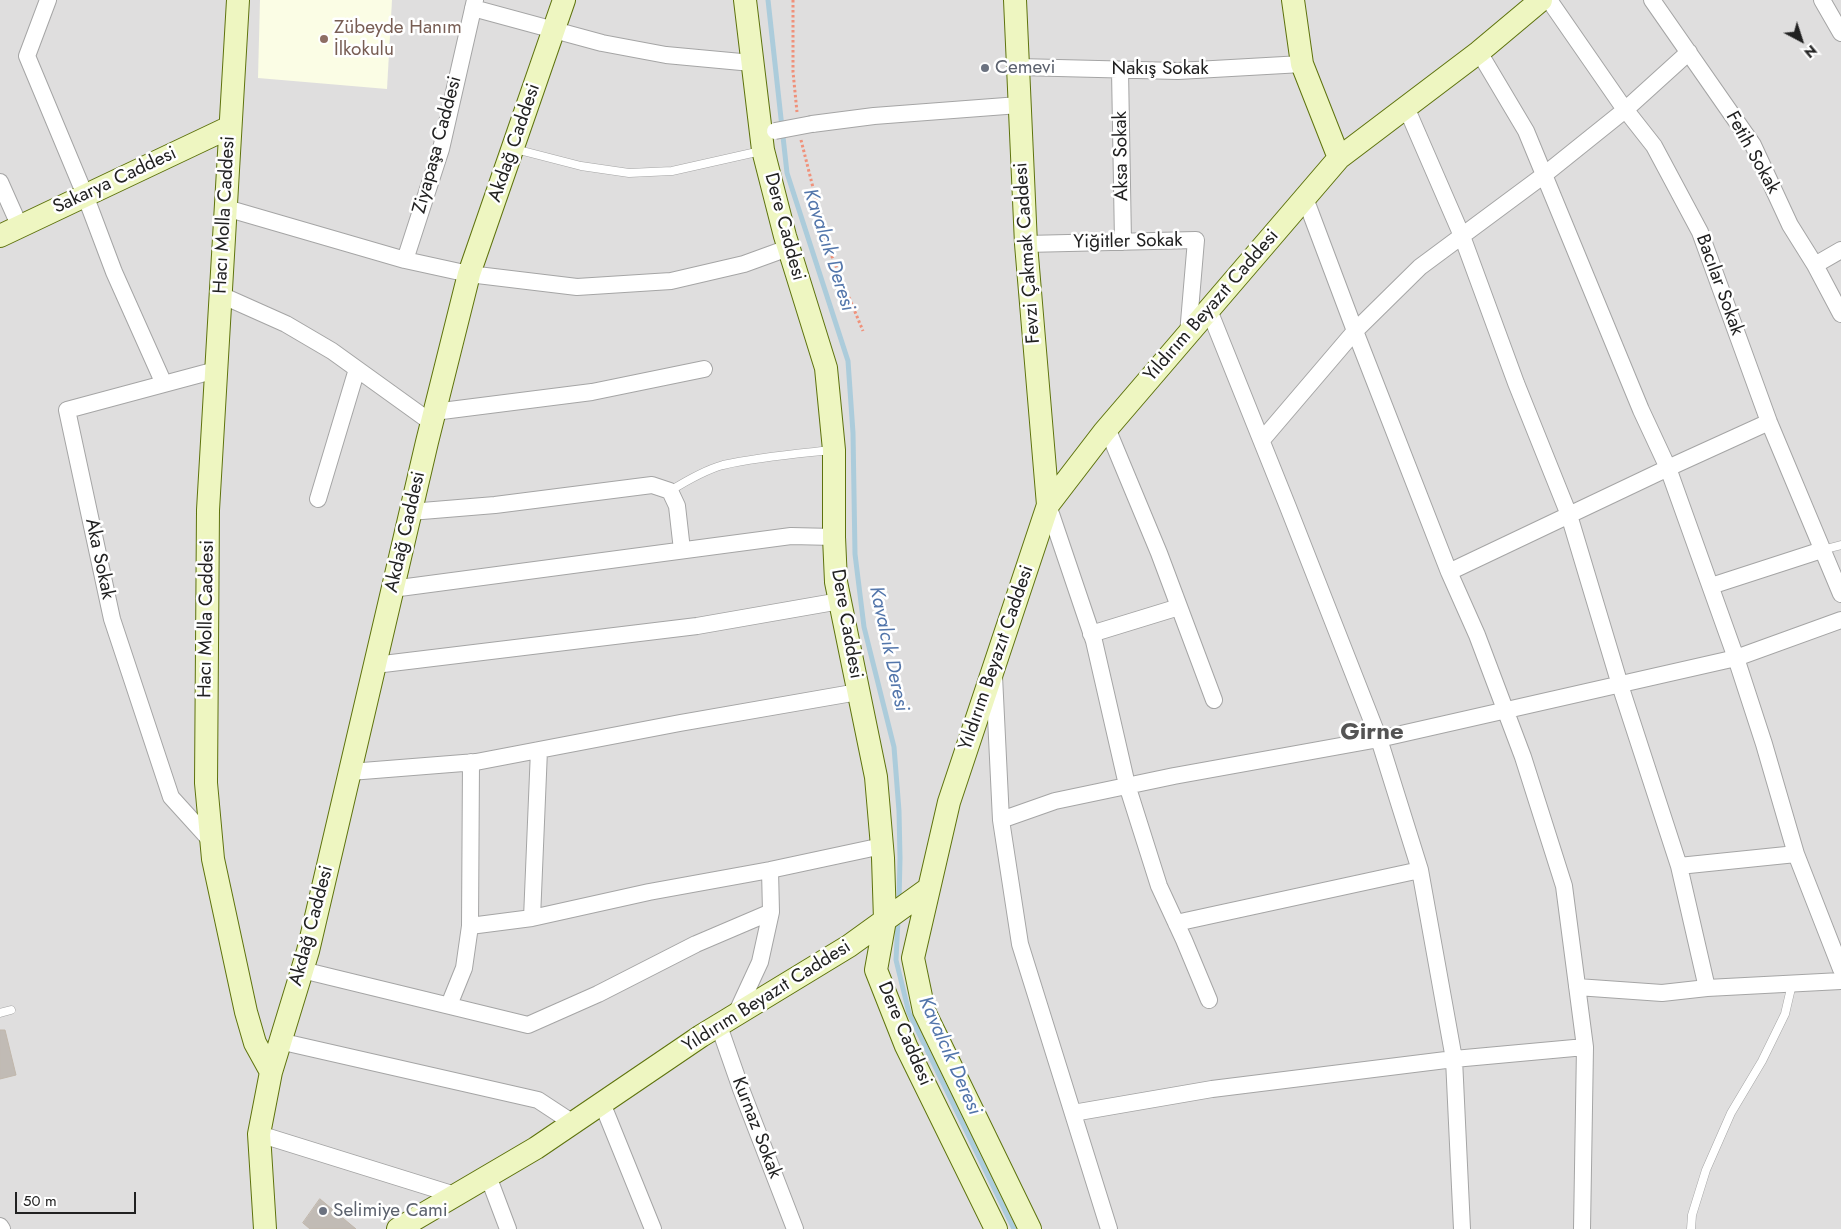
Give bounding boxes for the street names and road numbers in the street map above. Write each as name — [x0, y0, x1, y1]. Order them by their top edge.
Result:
street label: Nakış Sokak — [1111, 58, 1209, 80]
street label: Ziyapaşa Caddesi — [409, 74, 467, 216]
street label: Akdağ Caddesi — [484, 81, 546, 205]
street label: Fetih Sokak — [1720, 108, 1784, 198]
street label: Aksa Sokak — [1110, 111, 1134, 201]
street label: Hacı Molla Caddesi — [209, 136, 241, 294]
street label: Sakarya Caddesi — [50, 142, 180, 220]
street label: Fevzi Çakmak Caddesi — [1010, 162, 1046, 344]
street label: Dere Caddesi — [759, 171, 809, 283]
street label: Yıldırım Beyazıt Caddesi — [1140, 225, 1284, 387]
street label: Yiğitler Sokak — [1073, 230, 1183, 254]
street label: Bacılar Sokak — [1690, 231, 1748, 339]
street label: Akdağ Caddesi — [381, 469, 431, 595]
street label: Aka Sokak — [79, 516, 119, 602]
street label: Hacı Molla Caddesi — [194, 540, 220, 698]
street label: Yıldırım Beyazıt Caddesi — [955, 563, 1039, 753]
street label: Dere Caddesi — [825, 568, 867, 680]
street label: Akdağ Caddesi — [285, 863, 339, 989]
street label: Yıldırım Beyazıt Caddesi — [679, 936, 855, 1058]
street label: Dere Caddesi — [872, 979, 936, 1089]
street label: Kurnaz Sokak — [726, 1074, 786, 1182]

